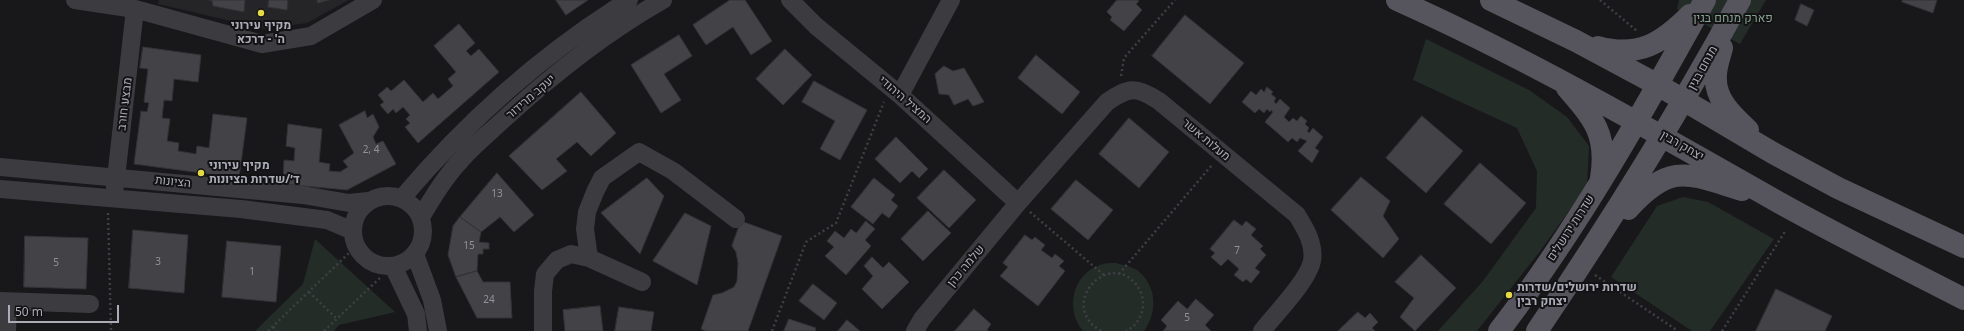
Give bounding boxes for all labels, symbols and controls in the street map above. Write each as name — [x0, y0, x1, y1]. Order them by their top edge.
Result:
marker: מקיף עירוני ה' - דרכא — [256, 8, 266, 18]
park label: פארק מנחם בגין — [1693, 12, 1773, 26]
place label: מקיף עירוני ה' - דרכא — [231, 19, 291, 47]
street label: מנחם בגין — [1685, 44, 1721, 92]
street label: יעקב מרידור — [504, 72, 558, 122]
street label: המציל היהודי — [876, 73, 934, 127]
street label: מבצע חורב — [115, 77, 135, 131]
street label: מעלות אשר — [1179, 116, 1233, 164]
street label: יצחק רבין — [1658, 128, 1706, 164]
house number: 2, 4 — [363, 144, 379, 156]
place label: מקיף עירוני ד׳/שדרות הציונות — [209, 159, 300, 187]
marker: מקיף עירוני ד׳/שדרות הציונות — [196, 168, 206, 178]
street label: הציונות — [154, 173, 192, 191]
house number: 13 — [491, 188, 503, 200]
street label: שדרות ירושלים — [1544, 192, 1598, 264]
house number: 15 — [463, 240, 475, 252]
street label: שלמה כהן — [944, 242, 988, 290]
house number: 7 — [1234, 245, 1240, 257]
house number: 3 — [155, 256, 161, 268]
house number: 5 — [53, 257, 59, 269]
house number: 1 — [249, 266, 255, 278]
place label: שדרות ירושלים/שדרות יצחק רבין — [1517, 281, 1637, 309]
marker: שדרות ירושלים/שדרות יצחק רבין — [1504, 290, 1514, 300]
house number: 24 — [483, 294, 495, 306]
scale bar — [10, 297, 121, 323]
text: 50 m — [15, 303, 43, 320]
house number: 5 — [1184, 312, 1190, 324]

